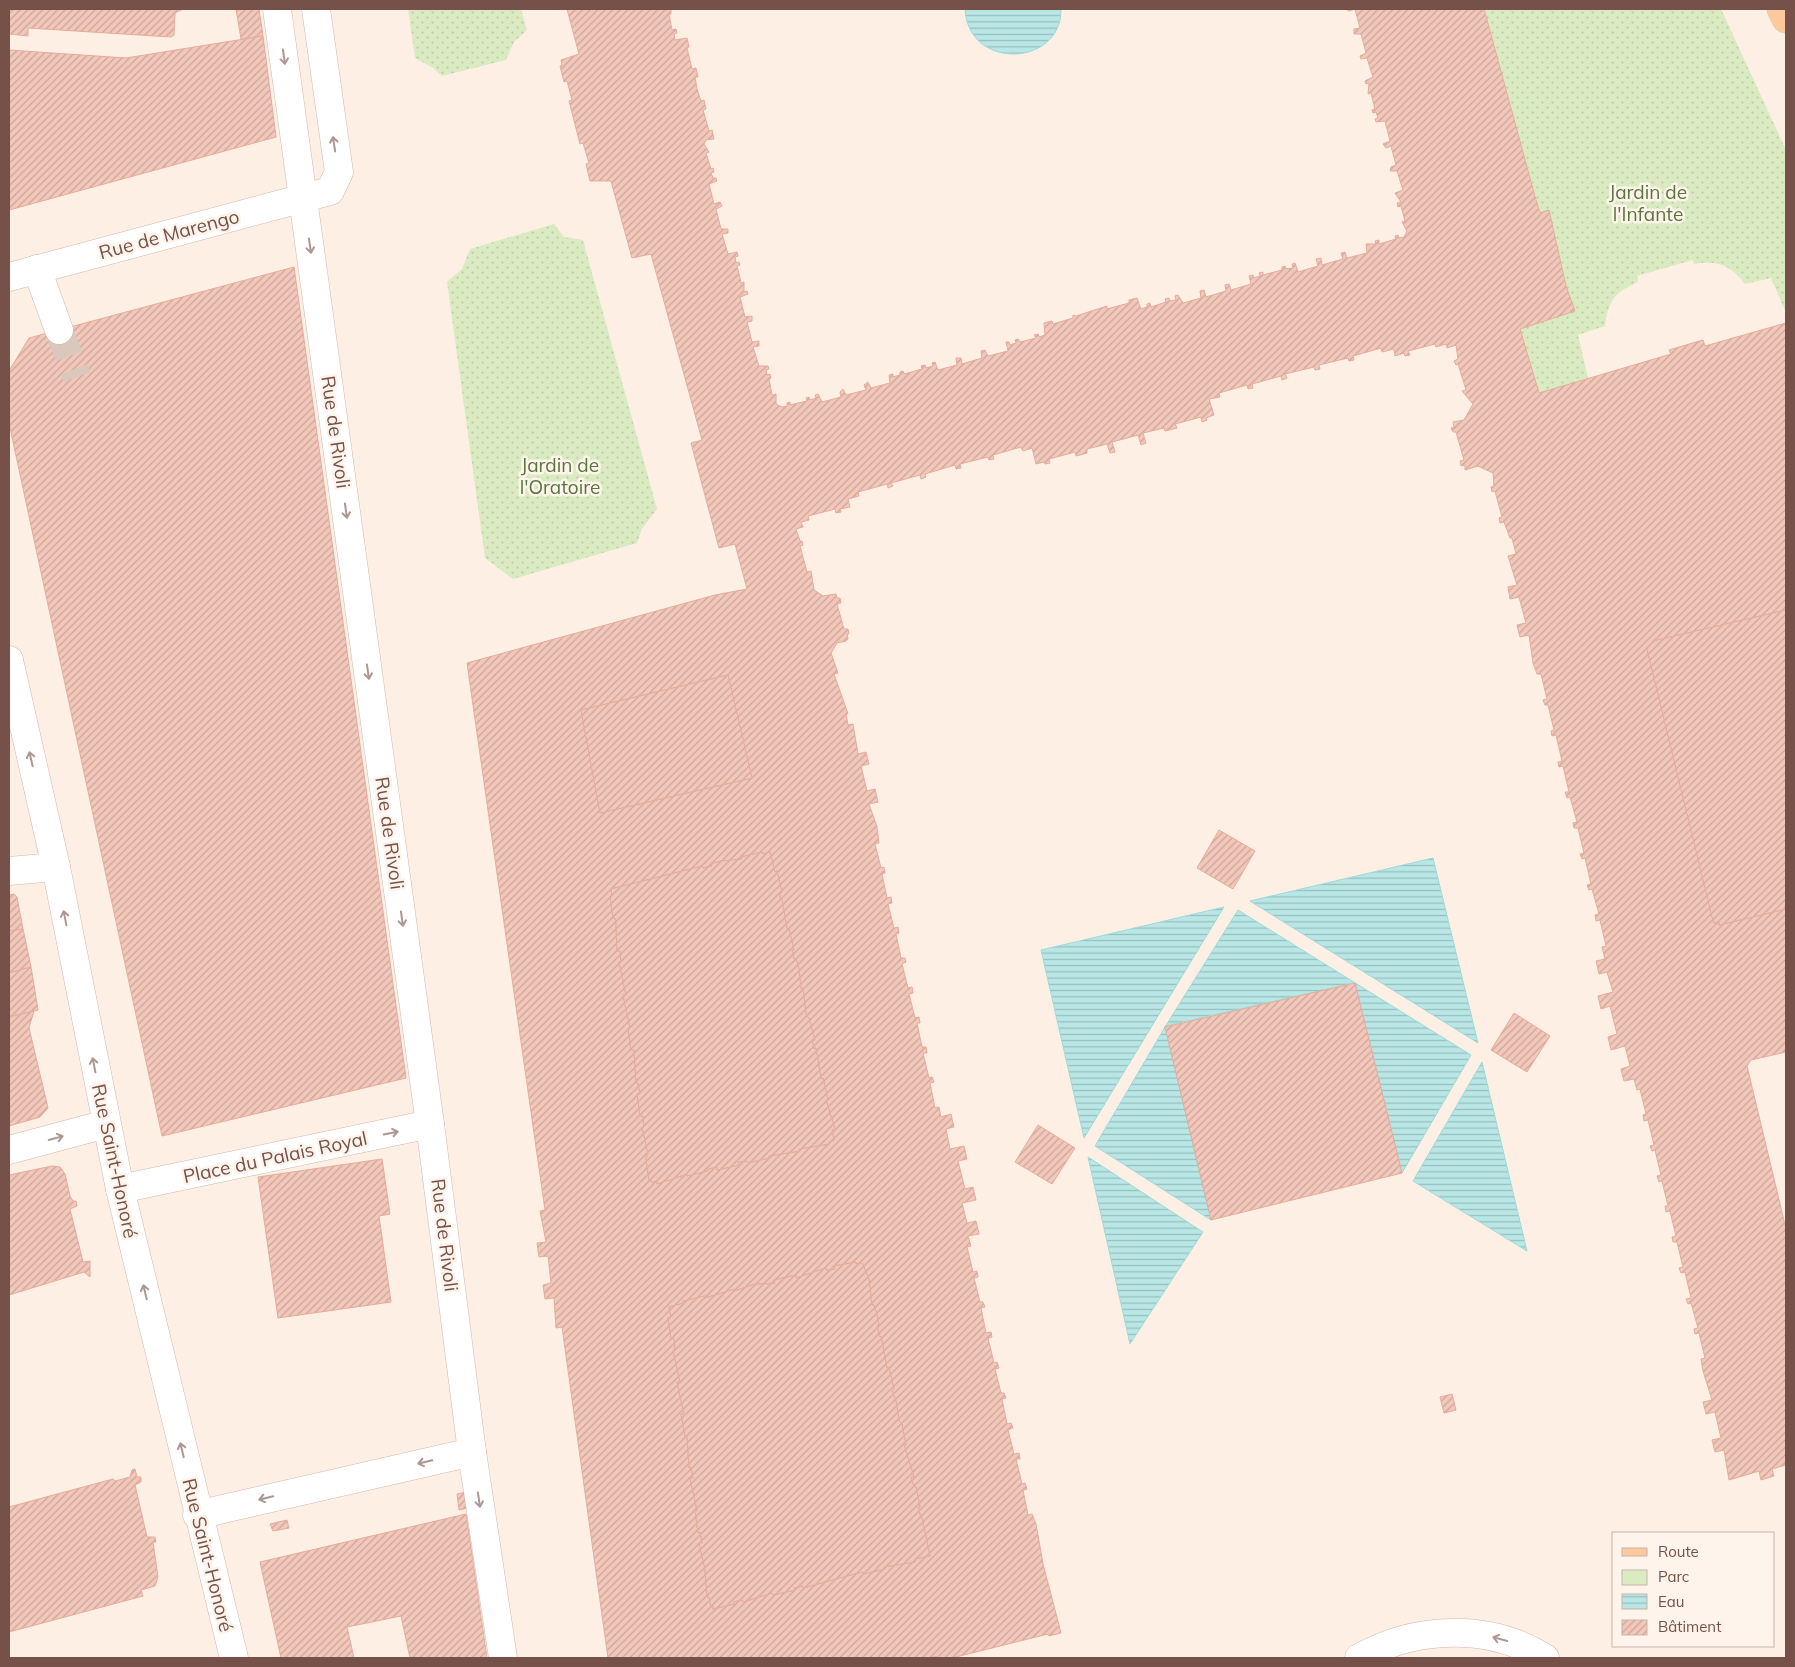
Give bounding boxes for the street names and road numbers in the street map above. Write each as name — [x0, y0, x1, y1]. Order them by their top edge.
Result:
street label: Rue de Marengo — [96, 204, 242, 264]
street label: Rue de Rivoli — [316, 374, 356, 490]
street label: Rue de Rivoli — [370, 775, 410, 891]
street label: Rue Saint-Honoré — [87, 1082, 143, 1240]
street label: Place du Palais Royal — [181, 1126, 369, 1188]
street label: Rue de Rivoli — [426, 1177, 464, 1293]
street label: Rue Saint-Honoré — [177, 1476, 239, 1634]

